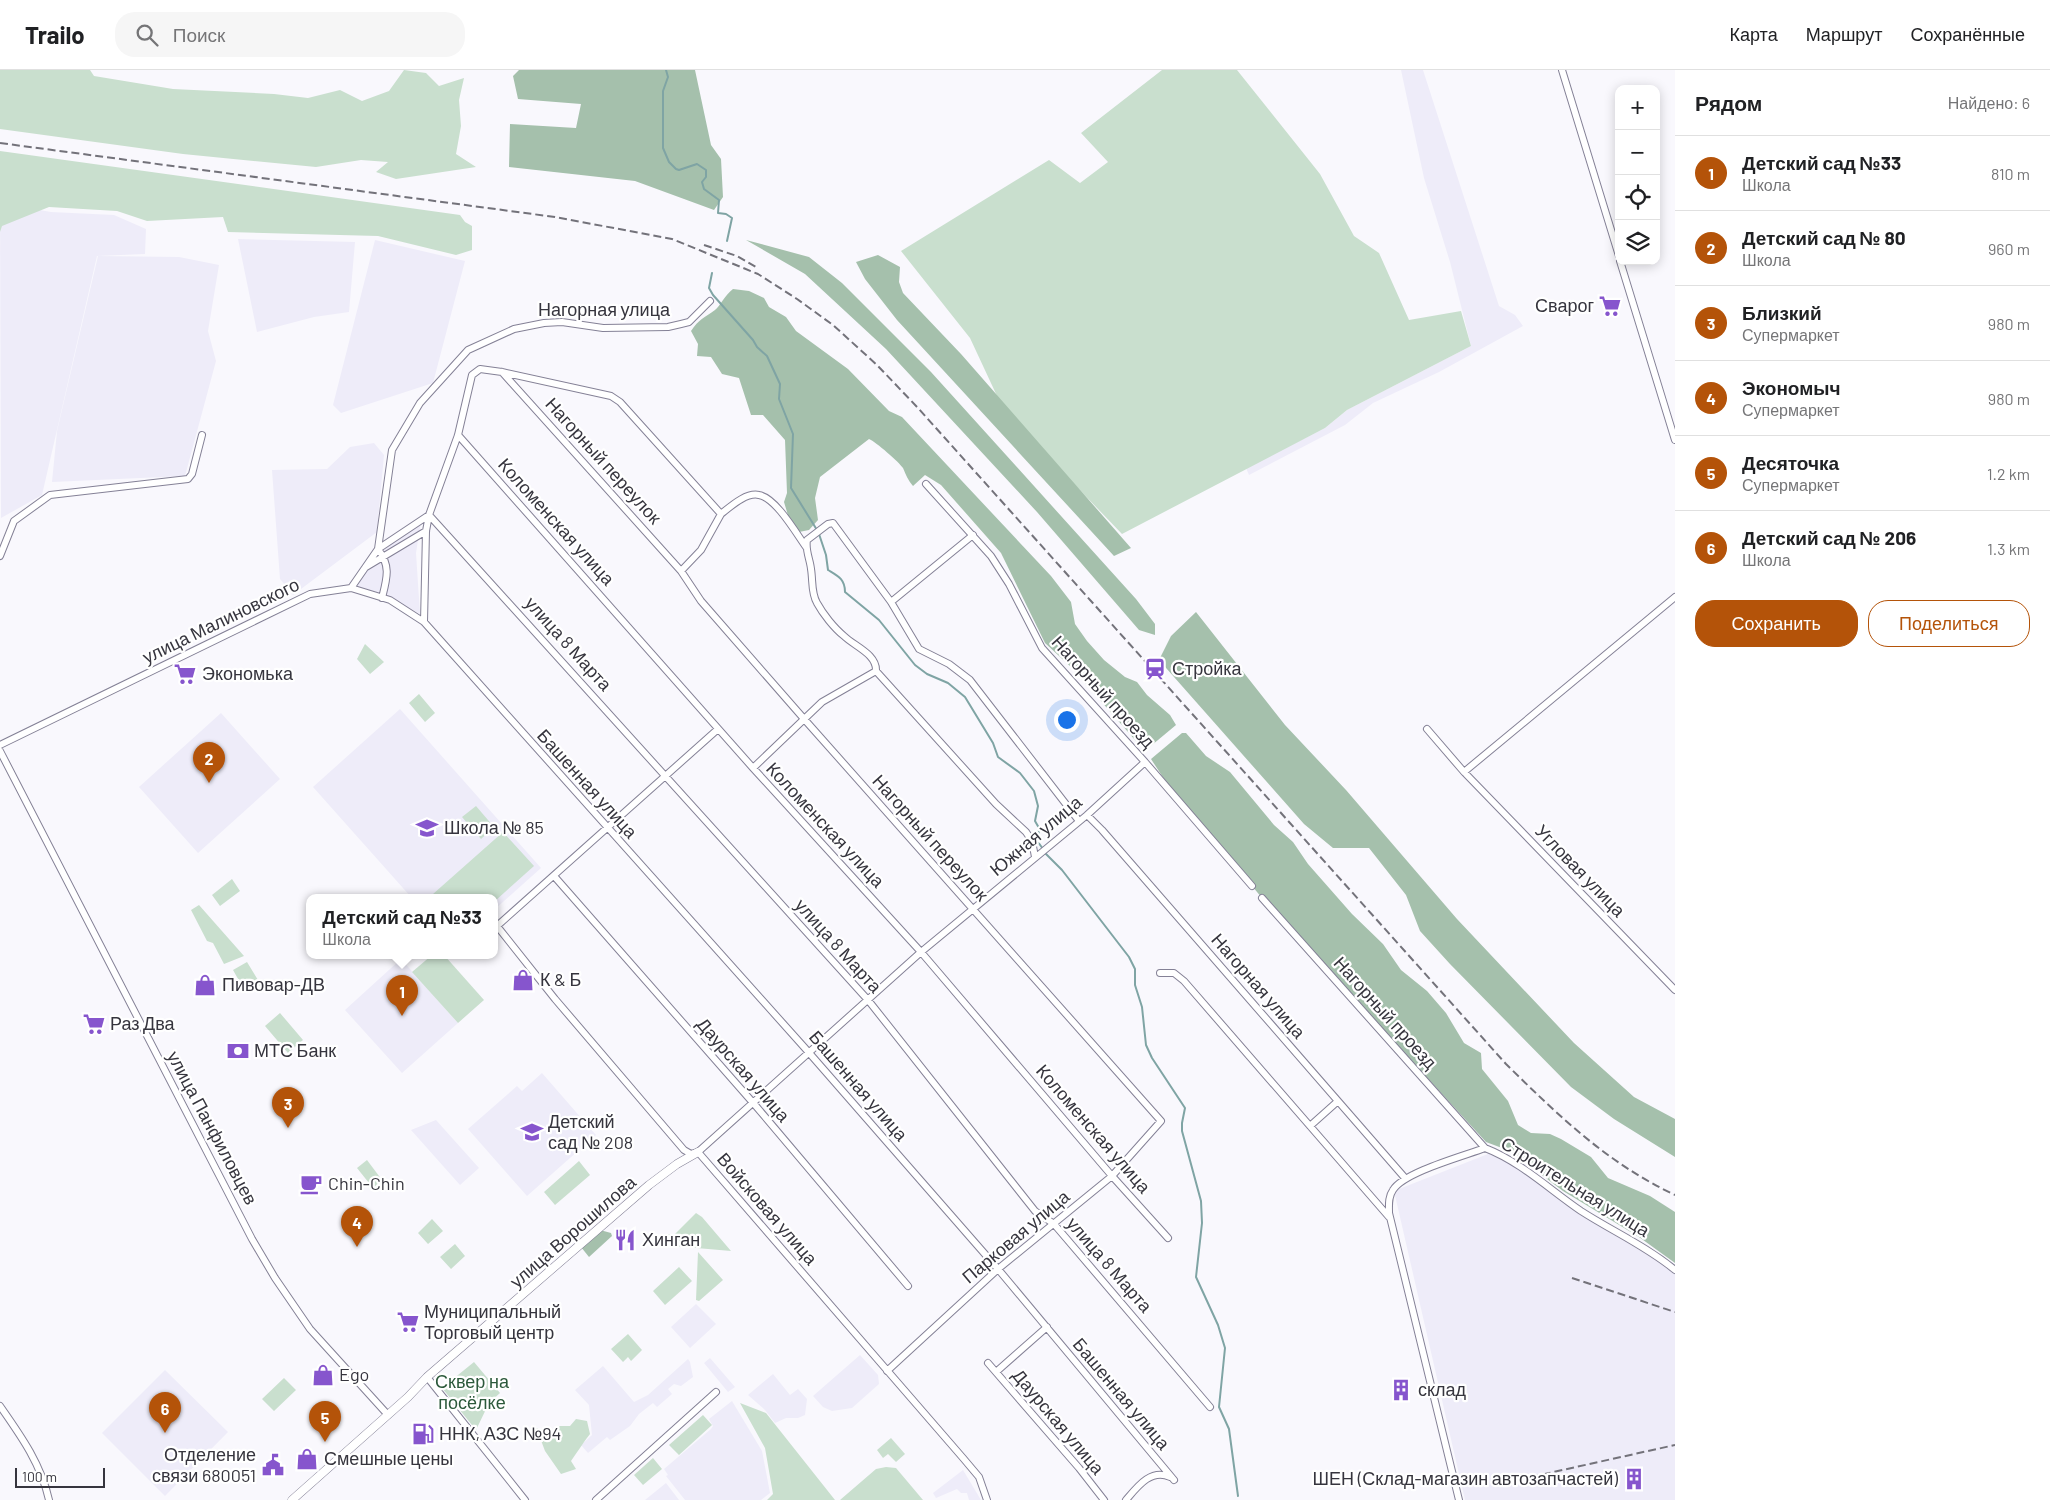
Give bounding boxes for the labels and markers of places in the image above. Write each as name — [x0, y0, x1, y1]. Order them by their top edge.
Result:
supermarket icon: Сварог — [1597, 293, 1623, 319]
place label: Сварог — [1535, 294, 1594, 316]
station icon: Стройка — [1142, 656, 1168, 682]
place label: Стройка — [1172, 657, 1243, 679]
supermarket icon: Экономька — [172, 661, 198, 687]
place label: Экономька — [202, 662, 294, 684]
pin: 2 — [193, 742, 225, 783]
school or university icon: Школа № 85 — [414, 815, 440, 841]
place label: Школа № 85 — [444, 816, 544, 838]
shop icon: К & Б — [510, 967, 536, 993]
place label: К & Б — [540, 968, 581, 990]
shop icon: Пивовар-ДВ — [192, 972, 218, 998]
place label: Пивовар-ДВ — [222, 973, 325, 995]
pin: 1 — [386, 975, 418, 1016]
supermarket icon: Раз Два — [81, 1011, 107, 1037]
place label: Раз Два — [110, 1012, 176, 1034]
bank icon: МТС Банк — [225, 1038, 251, 1064]
place label: МТС Банк — [254, 1039, 336, 1061]
pin: 3 — [272, 1087, 304, 1128]
place label: Детский сад № 208 — [548, 1110, 633, 1153]
school or university icon: Детский сад № 208 — [519, 1119, 545, 1145]
cafe icon: Chin-Chin — [298, 1171, 324, 1197]
place label: Chin-Chin — [328, 1172, 405, 1194]
pin: 4 — [341, 1206, 373, 1247]
restaurant icon: Хинган — [612, 1227, 638, 1253]
place label: Хинган — [642, 1228, 700, 1250]
place label: Муниципальный Торговый центр — [424, 1300, 561, 1343]
supermarket icon: Муниципальный Торговый центр — [395, 1309, 421, 1335]
shop icon: Ego — [310, 1362, 336, 1388]
place label: Ego — [339, 1363, 369, 1385]
building icon: склад — [1388, 1377, 1414, 1403]
place label: склад — [1418, 1378, 1467, 1400]
pin: 6 — [149, 1392, 181, 1433]
pin: 5 — [309, 1401, 341, 1442]
fuel station icon: ННК, АЗС №94 — [410, 1421, 436, 1447]
place label: ННК, АЗС №94 — [439, 1422, 562, 1444]
place label: Отделение связи 680051 — [152, 1443, 256, 1486]
shop icon: Смешные цены — [294, 1446, 320, 1472]
place label: Смешные цены — [324, 1447, 453, 1469]
public building icon: Отделение связи 680051 — [260, 1452, 286, 1478]
building icon: ШЕН (Склад-магазин автозапчастей) — [1621, 1466, 1647, 1492]
place label: ШЕН (Склад-магазин автозапчастей) — [1313, 1467, 1618, 1489]

